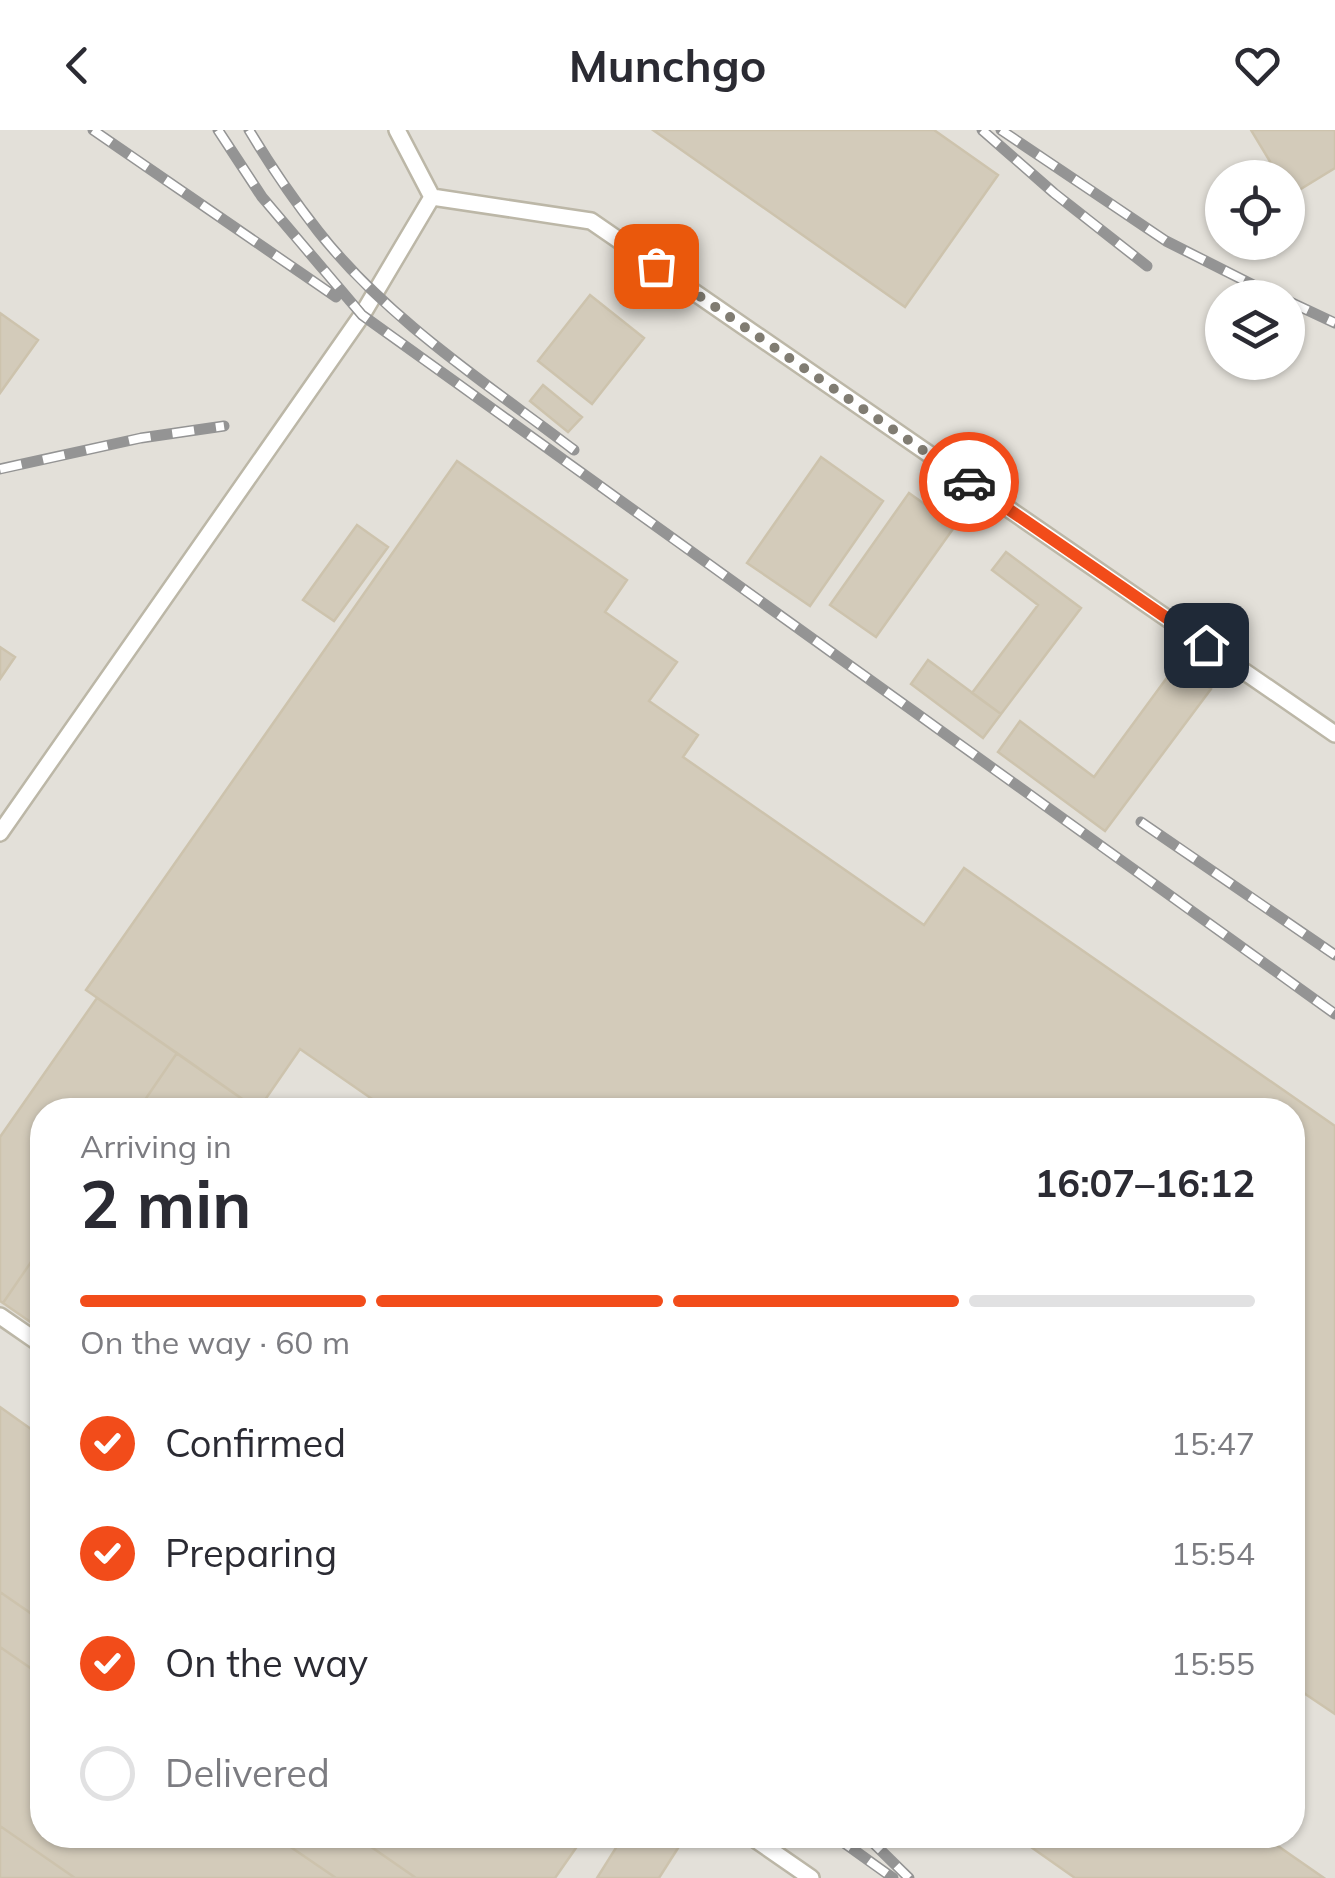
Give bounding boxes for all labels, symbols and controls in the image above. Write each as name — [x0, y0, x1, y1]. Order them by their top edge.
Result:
text: Munchgo — [569, 37, 766, 93]
icon: back — [50, 38, 105, 93]
icon: heart — [1230, 38, 1285, 93]
map controls — [1205, 160, 1305, 380]
button: locate — [1205, 160, 1305, 260]
pin — [614, 224, 699, 309]
icon: bag — [629, 239, 684, 294]
button: layers — [1205, 280, 1305, 380]
courier — [919, 432, 1019, 532]
icon: car — [942, 455, 997, 510]
pin — [1164, 603, 1249, 688]
icon: home — [1179, 618, 1234, 673]
text: Arriving in — [80, 1126, 232, 1166]
text: 16:07–16:12 — [1035, 1159, 1255, 1207]
text: 2 min — [80, 1163, 251, 1244]
text: On the way · 60 m — [80, 1322, 350, 1362]
icon: check — [80, 1416, 135, 1471]
text: Confirmed — [165, 1419, 346, 1467]
text: 15:47 — [1171, 1423, 1255, 1463]
icon: check — [80, 1526, 135, 1581]
text: Preparing — [165, 1529, 337, 1577]
text: 15:54 — [1171, 1533, 1255, 1573]
icon: check — [80, 1636, 135, 1691]
text: On the way — [165, 1639, 368, 1687]
text: 15:55 — [1171, 1643, 1255, 1683]
text: Delivered — [165, 1749, 330, 1797]

